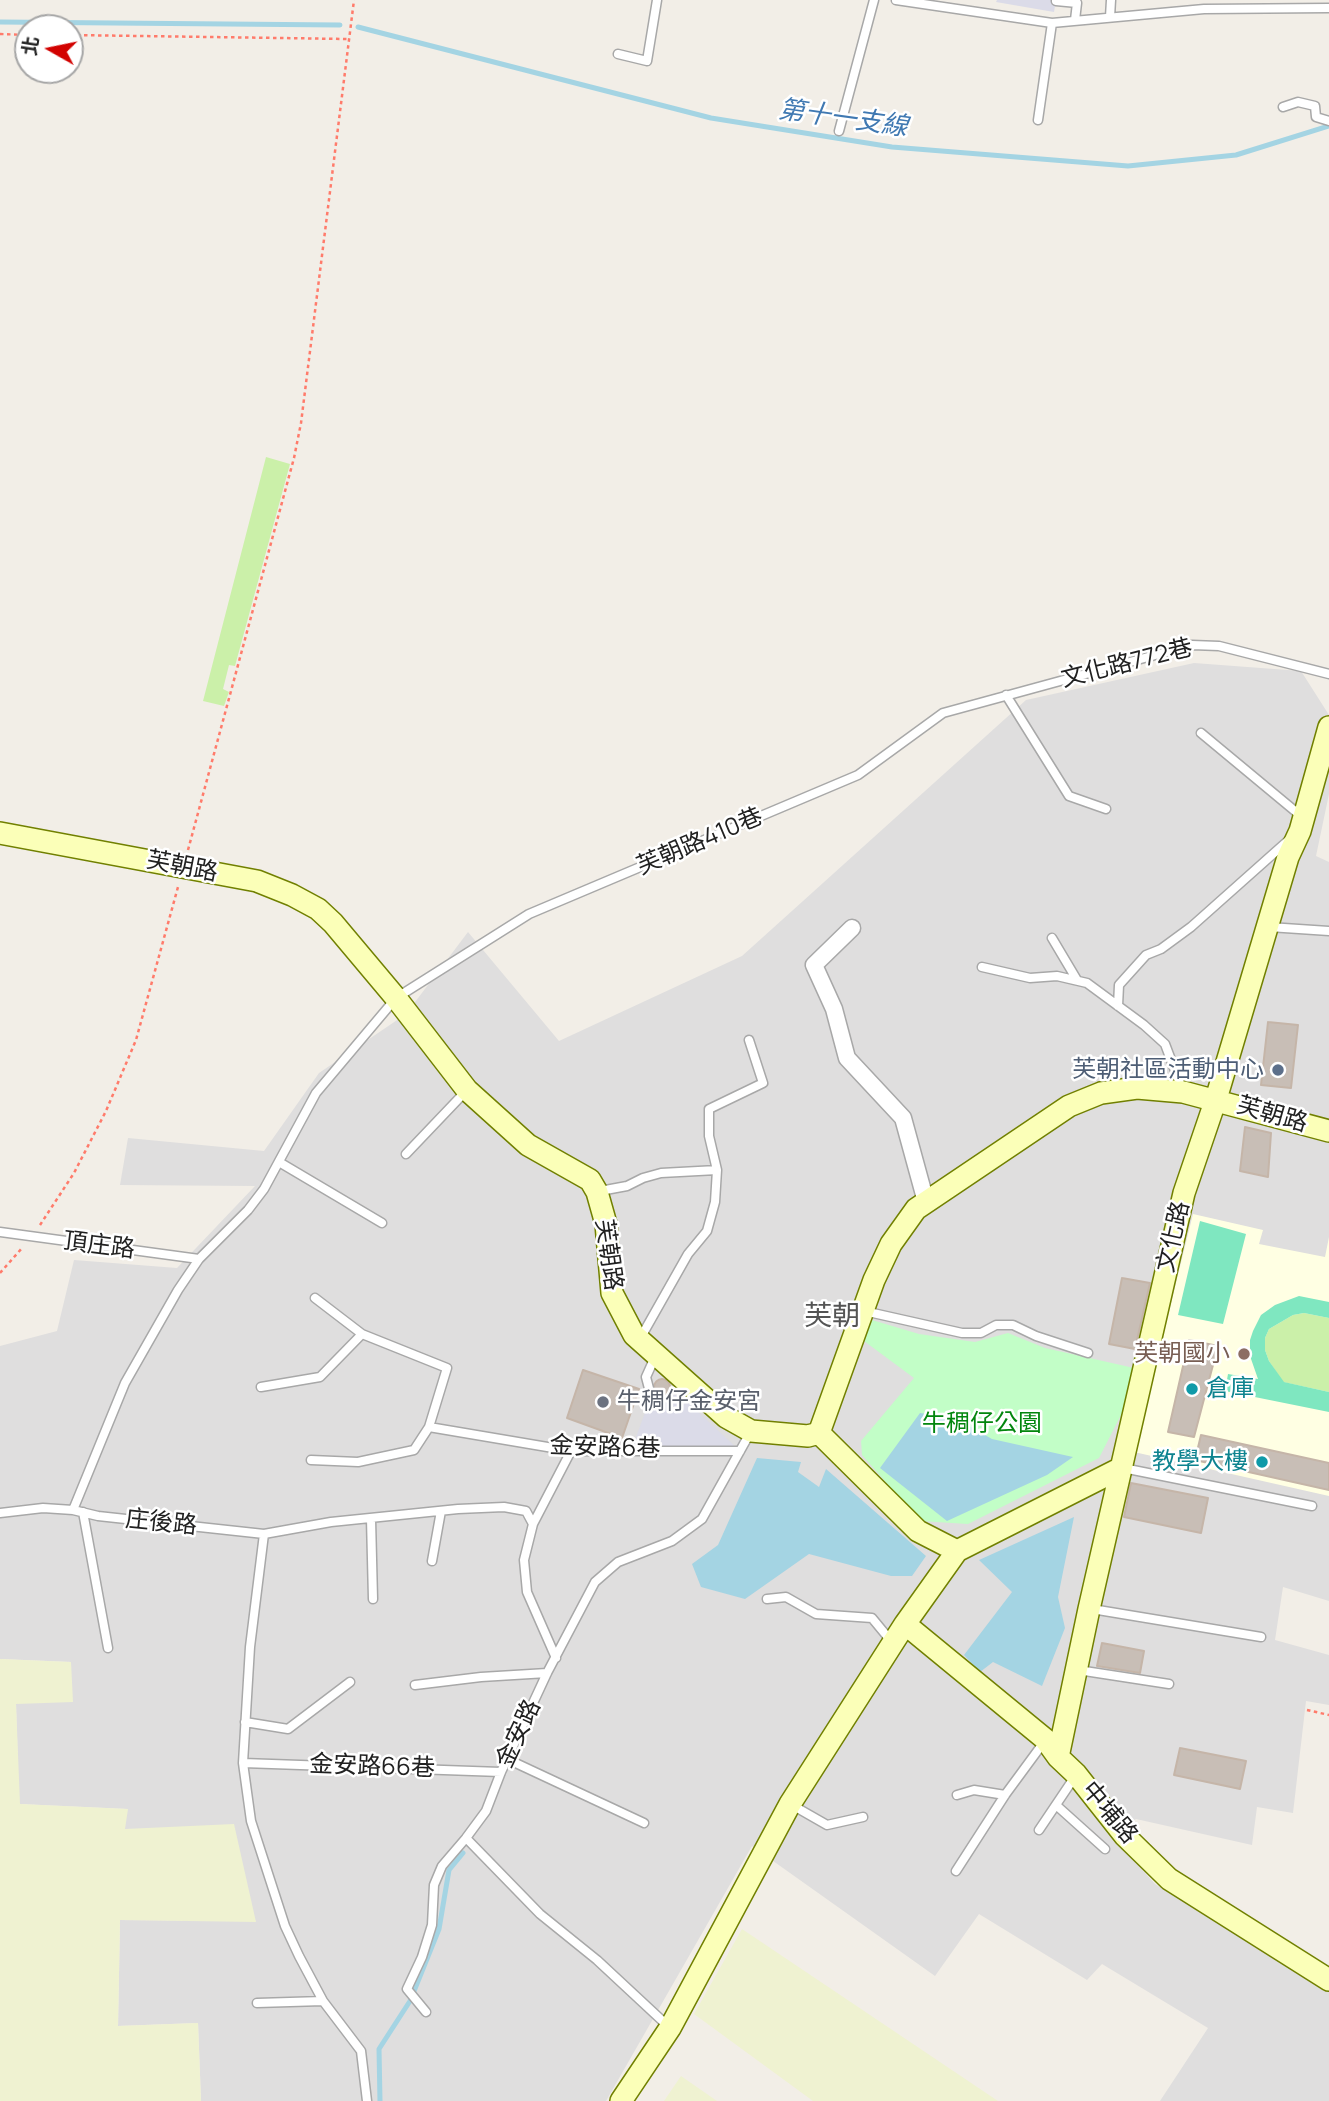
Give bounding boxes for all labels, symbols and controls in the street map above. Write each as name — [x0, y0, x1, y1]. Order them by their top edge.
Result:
north arrow — [14, 14, 84, 84]
text: 北 — [16, 35, 45, 57]
water label: 第十一支線 — [776, 95, 910, 143]
street label: 文化路772巷 — [1058, 634, 1196, 694]
street label: 芙朝路410巷 — [633, 803, 767, 881]
street label: 芙朝路 — [144, 846, 220, 888]
place label: 芙朝社區活動中心 — [1072, 1056, 1264, 1084]
marker: 芙朝社區活動中心 — [1270, 1062, 1286, 1078]
street label: 芙朝路 — [1233, 1091, 1311, 1139]
street label: 文化路 — [1152, 1199, 1196, 1275]
street label: 芙朝路 — [589, 1217, 627, 1293]
street label: 頂庄路 — [62, 1227, 136, 1265]
district label: 芙朝 — [804, 1300, 860, 1334]
place label: 芙朝國小 — [1134, 1340, 1230, 1368]
marker: 芙朝國小 — [1236, 1346, 1252, 1362]
place label: 倉庫 — [1206, 1375, 1254, 1403]
marker: 倉庫 — [1184, 1381, 1200, 1397]
place label: 牛稠仔金安宮 — [617, 1388, 761, 1416]
marker: 牛稠仔金安宮 — [595, 1394, 611, 1410]
park label: 牛稠仔公園 — [922, 1410, 1042, 1438]
street label: 金安路6巷 — [549, 1432, 661, 1464]
place label: 教學大樓 — [1152, 1448, 1248, 1476]
marker: 教學大樓 — [1254, 1454, 1270, 1470]
street label: 庄後路 — [124, 1505, 198, 1541]
street label: 金安路 — [491, 1695, 547, 1773]
street label: 金安路66巷 — [309, 1750, 435, 1784]
street label: 中埔路 — [1075, 1776, 1143, 1850]

